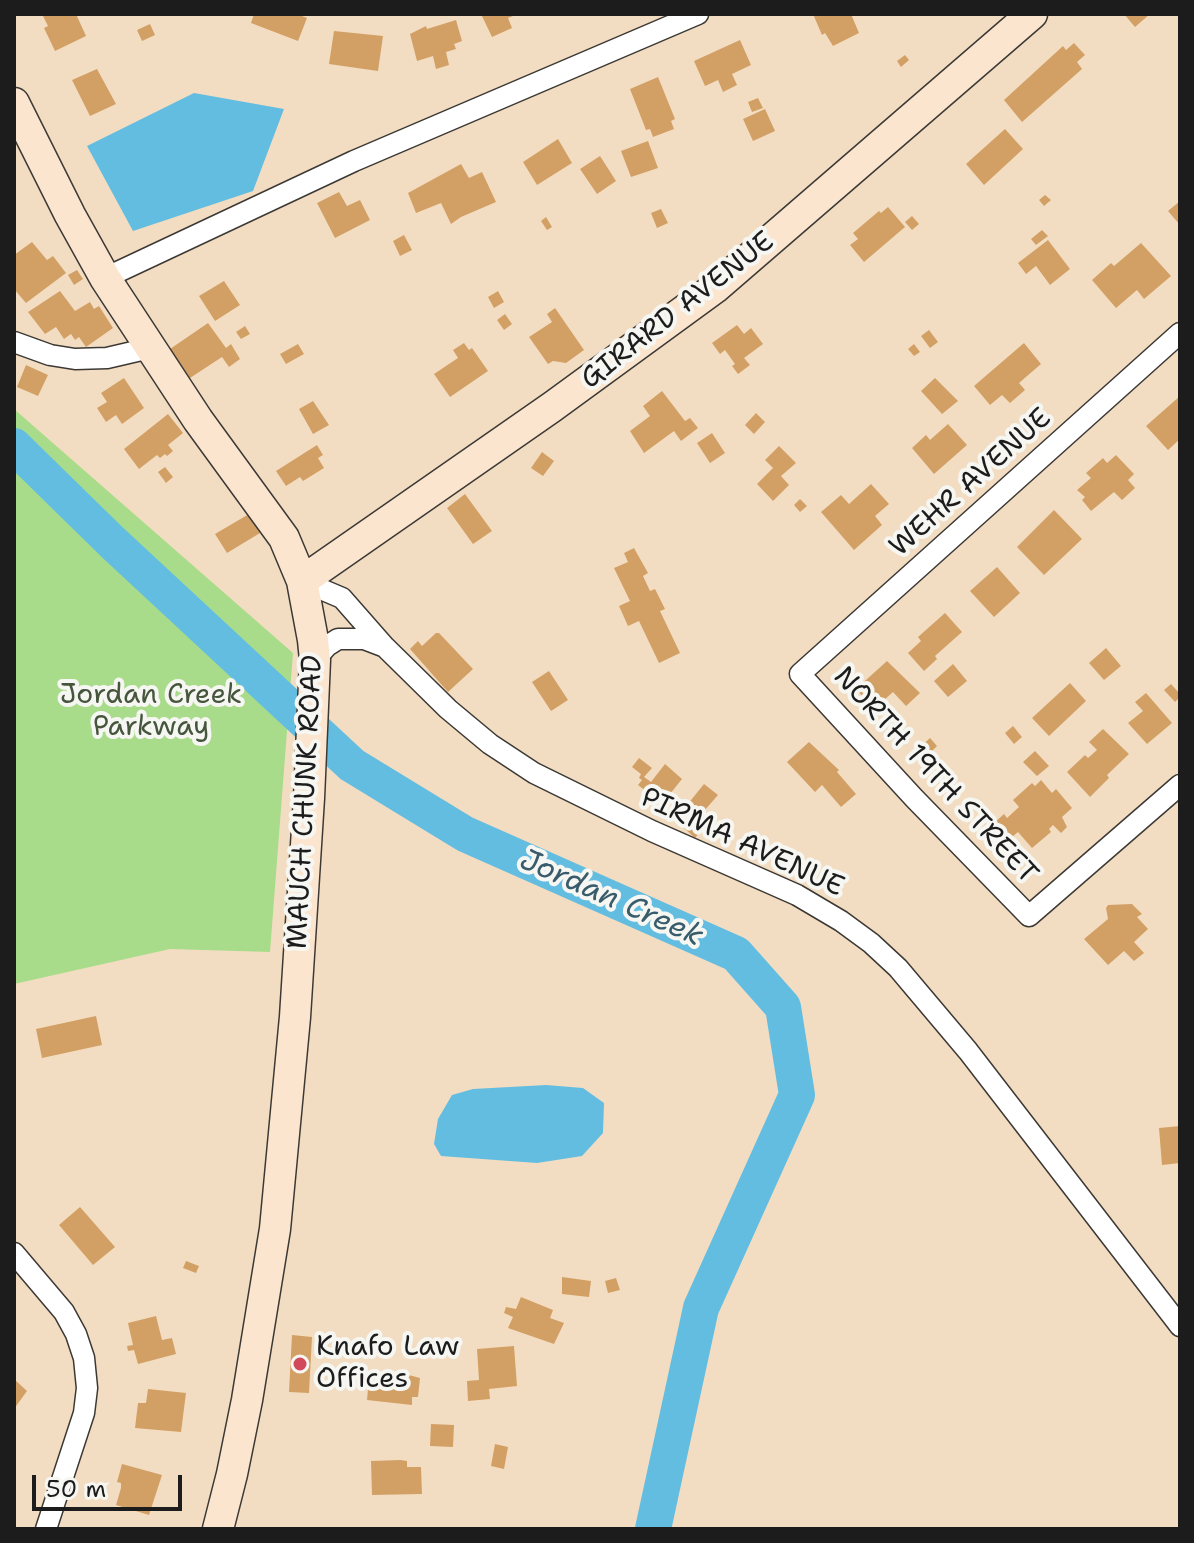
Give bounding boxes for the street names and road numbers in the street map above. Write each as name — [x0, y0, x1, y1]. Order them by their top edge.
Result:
street label: GIRARD AVENUE — [575, 225, 781, 397]
street label: WEHR AVENUE — [883, 402, 1059, 564]
street label: MAUCH CHUNK ROAD — [282, 654, 330, 950]
street label: NORTH 19TH STREET — [826, 661, 1044, 891]
street label: PIRMA AVENUE — [635, 781, 849, 905]

